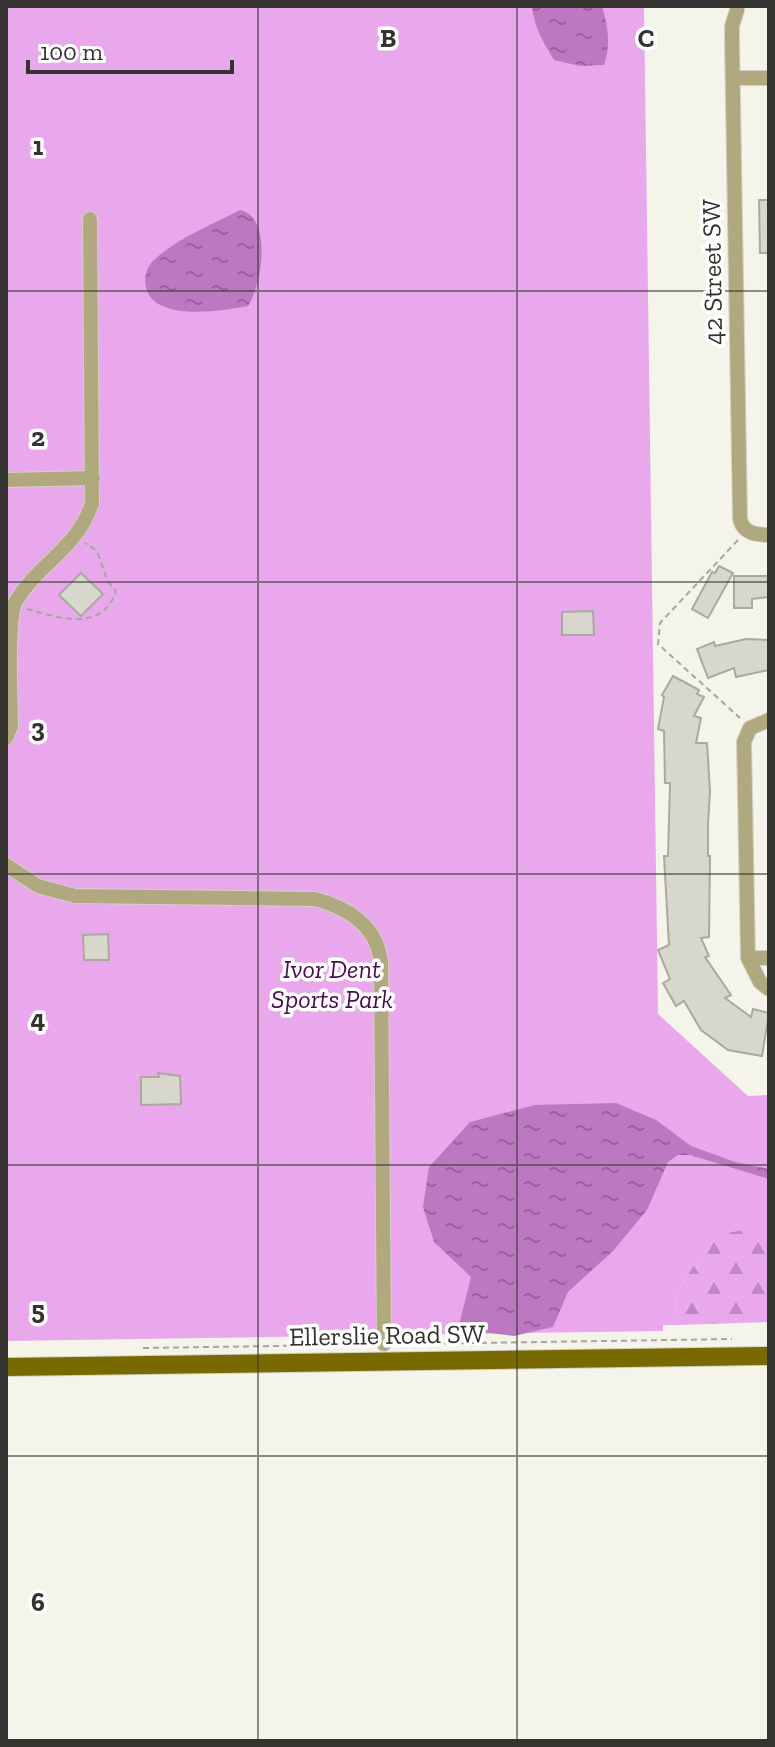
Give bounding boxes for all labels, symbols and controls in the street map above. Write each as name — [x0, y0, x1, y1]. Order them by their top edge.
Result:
text: B — [380, 22, 396, 54]
text: C — [638, 22, 654, 54]
scale bar — [28, 24, 232, 74]
text: 100 m — [40, 37, 103, 66]
text: 1 — [33, 130, 44, 162]
street label: 42 Street SW — [695, 198, 729, 345]
text: 2 — [31, 421, 45, 453]
text: 3 — [31, 712, 45, 744]
park label: Ivor Dent Sports Park — [271, 953, 393, 1015]
text: 4 — [31, 1003, 46, 1035]
text: 5 — [31, 1294, 45, 1326]
street label: Ellerslie Road SW — [289, 1317, 486, 1353]
text: 6 — [31, 1586, 45, 1618]

